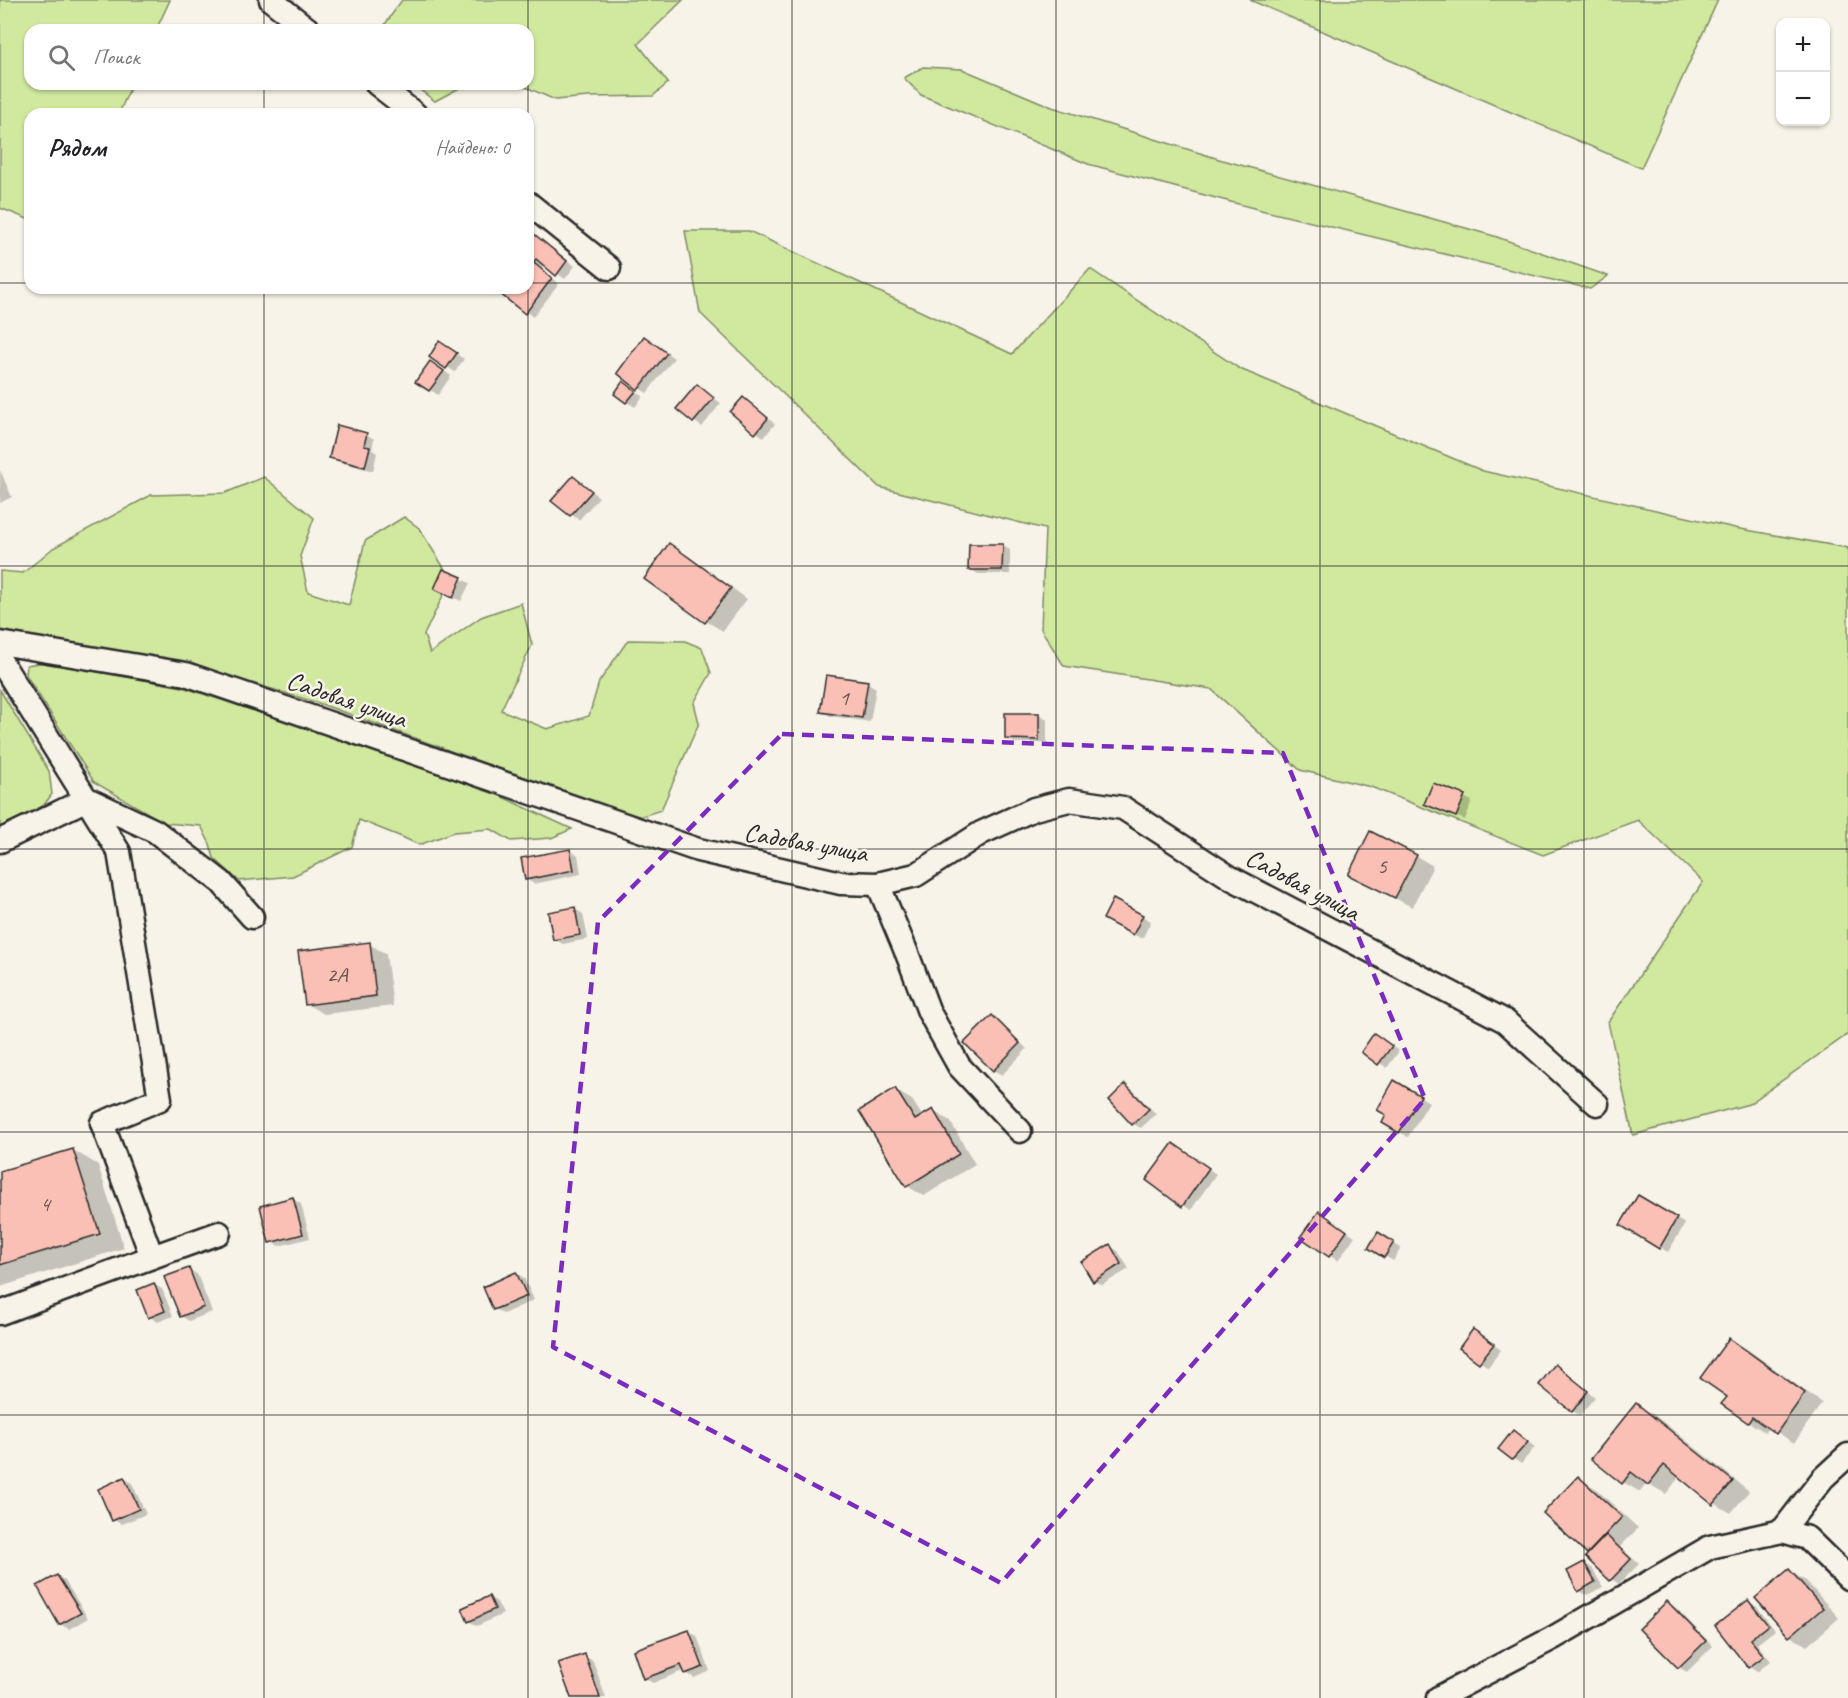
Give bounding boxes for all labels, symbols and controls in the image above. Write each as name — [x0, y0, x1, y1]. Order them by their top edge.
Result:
map controls — [1776, 18, 1830, 126]
button: + — [1776, 18, 1830, 72]
search box — [24, 24, 534, 90]
icon: search — [45, 41, 78, 74]
text: Поиск — [93, 43, 139, 71]
button: − — [1776, 72, 1830, 126]
text: Рядом — [48, 131, 106, 164]
text: Найдено: 0 — [435, 135, 510, 160]
street label: Садовая улица — [282, 664, 413, 736]
house number: 1 — [839, 684, 850, 712]
street label: Садовая улица — [742, 815, 872, 870]
street label: Садовая улица — [1240, 841, 1367, 929]
house number: 5 — [1377, 852, 1388, 880]
house number: 2А — [327, 961, 348, 989]
house number: 4 — [40, 1190, 52, 1218]

